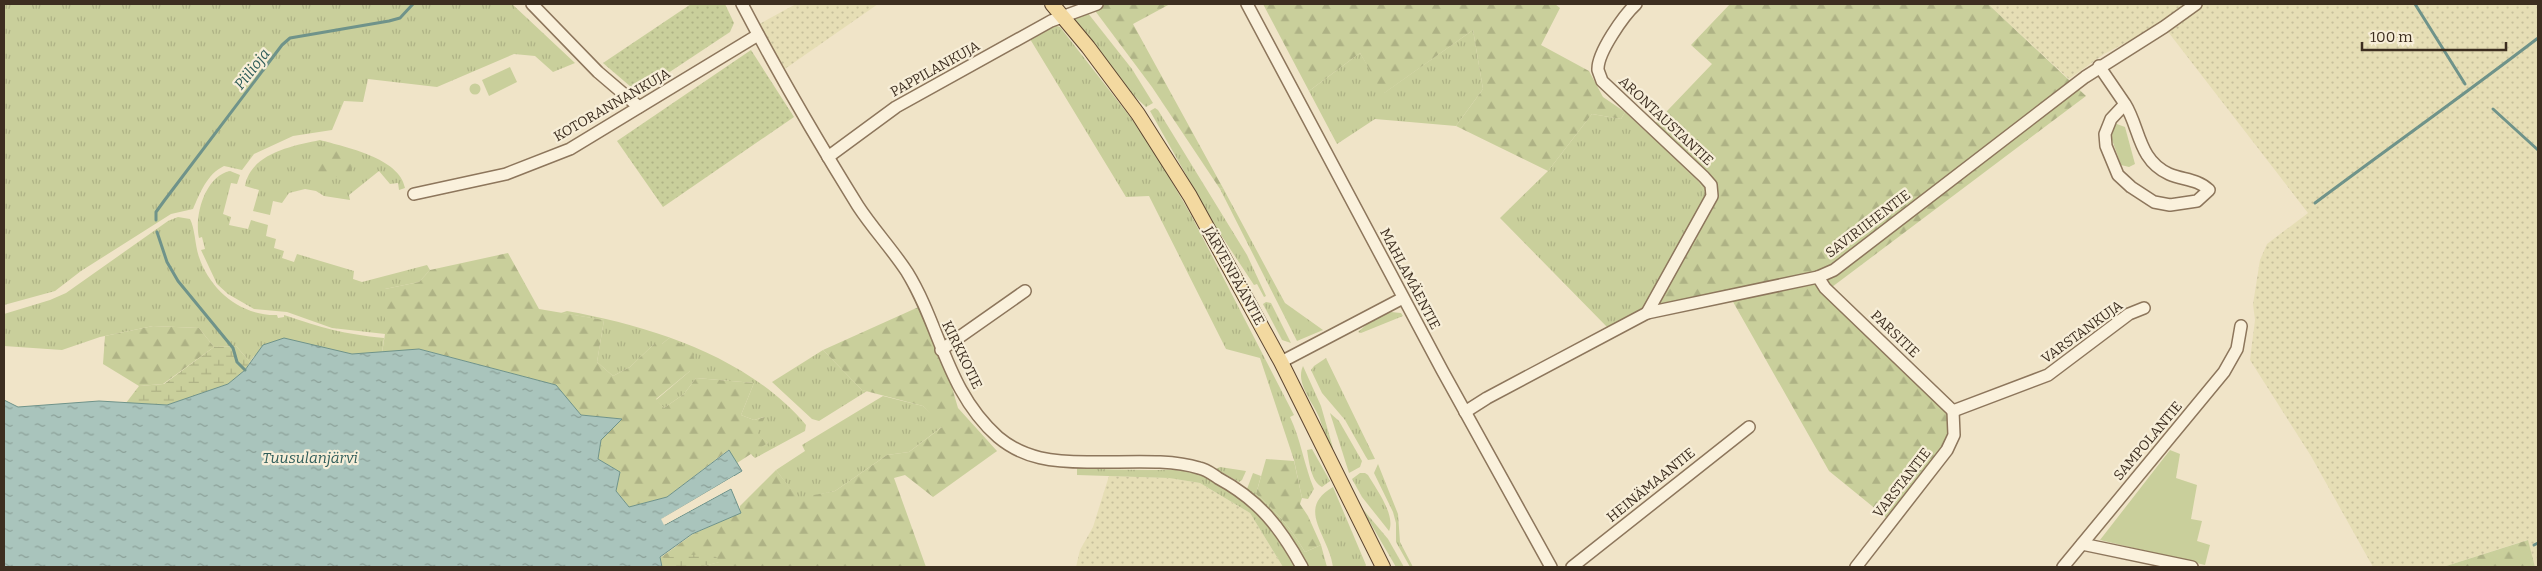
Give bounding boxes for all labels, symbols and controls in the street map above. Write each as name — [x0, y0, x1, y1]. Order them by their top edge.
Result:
scale bar — [2362, 20, 2506, 52]
text: 100 m — [2370, 28, 2413, 46]
street label: PAPPILANKUJA — [887, 37, 983, 101]
water label: Piilioja — [231, 45, 273, 93]
street label: KOTORANNANKUJA — [551, 65, 673, 145]
street label: ARONTAUSTANTIE — [1615, 73, 1717, 169]
street label: SAVIRIIHENTIE — [1822, 187, 1914, 261]
street label: JÄRVENPÄÄNTIE — [1199, 223, 1268, 328]
street label: MAHLAMÄENTIE — [1376, 225, 1444, 333]
street label: VARSTANKUJA — [2038, 297, 2126, 367]
street label: PARSITIE — [1867, 307, 1923, 361]
street label: KIRKKOTIE — [938, 318, 986, 392]
street label: SAMPOLANTIE — [2110, 398, 2186, 484]
street label: HEINÄMAANTIE — [1603, 444, 1699, 526]
street label: VARSTANTIE — [1869, 445, 1935, 521]
water label: Tuusulanjärvi — [262, 449, 358, 467]

